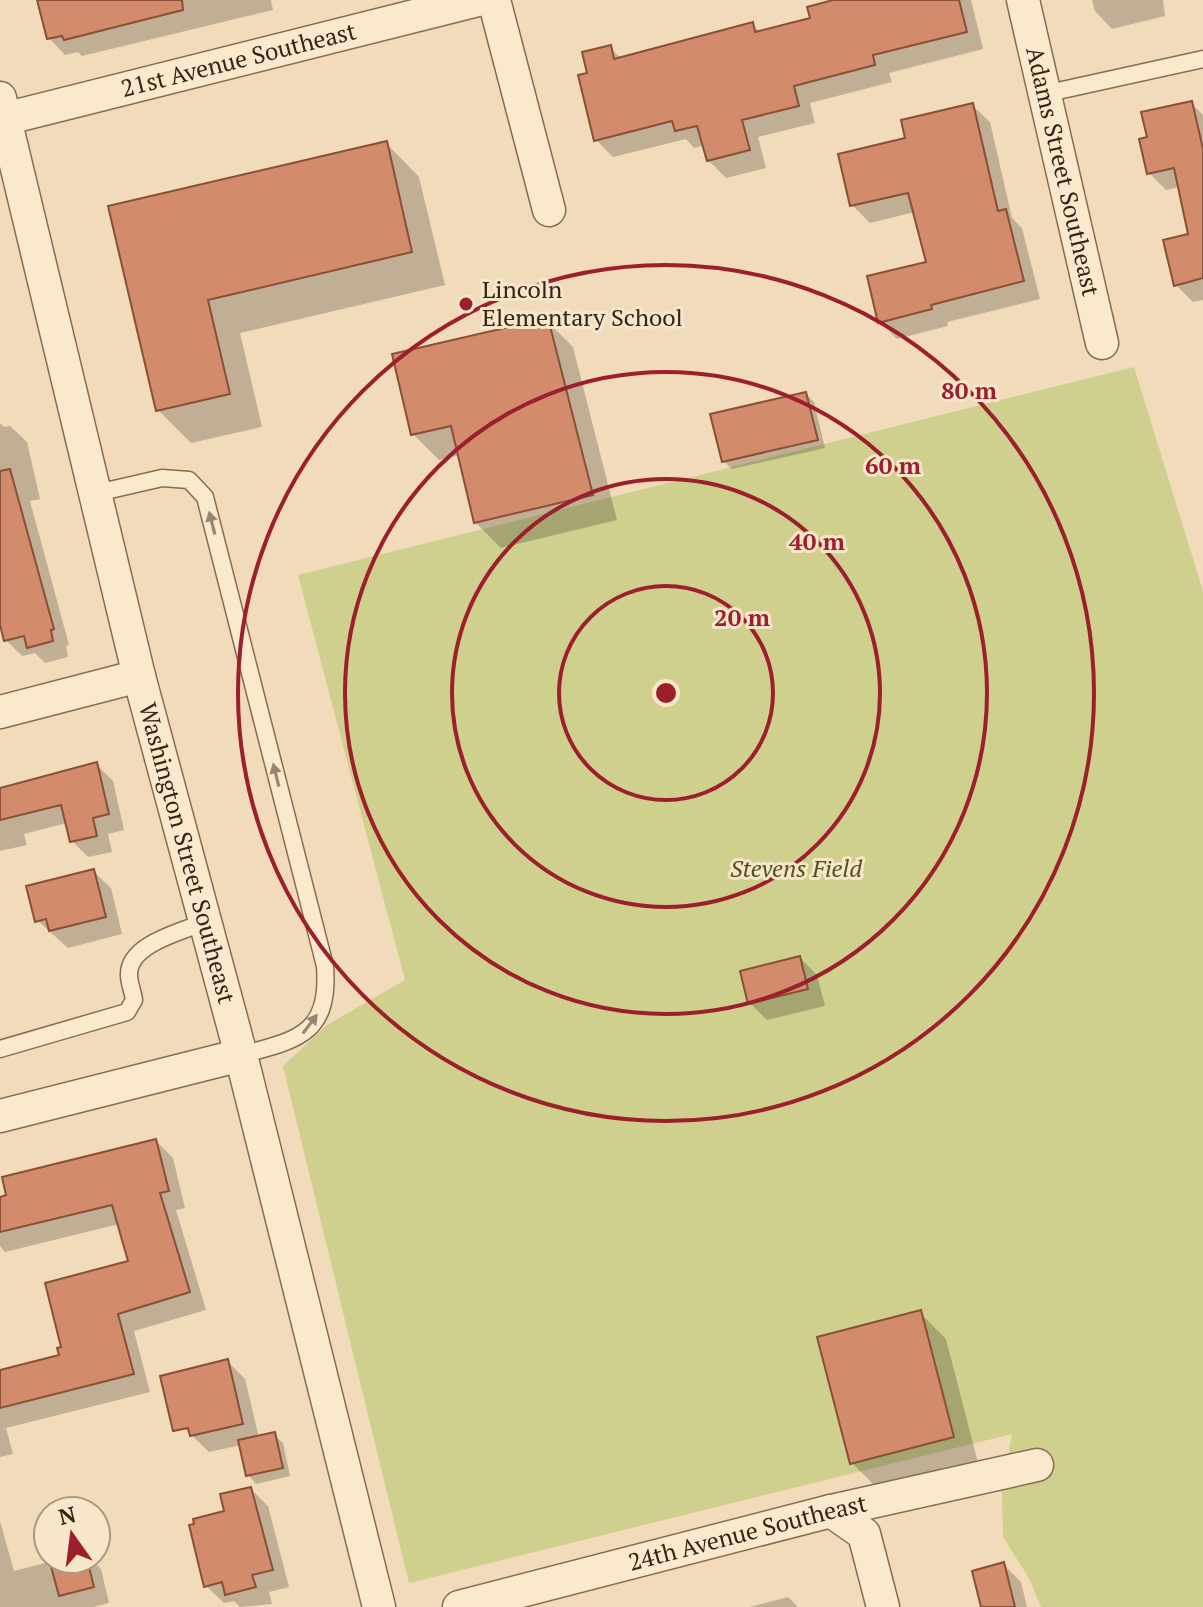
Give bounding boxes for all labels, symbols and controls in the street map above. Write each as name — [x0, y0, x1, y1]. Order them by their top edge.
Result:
street label: 21st Avenue Southeast — [117, 14, 359, 104]
street label: Adams Street Southeast — [1019, 43, 1108, 299]
place label: Lincoln Elementary School — [482, 273, 683, 333]
marker: Lincoln Elementary School — [457, 295, 475, 313]
text: 80 m — [941, 374, 997, 406]
text: 60 m — [865, 449, 921, 481]
one-way arrow — [205, 510, 217, 535]
text: 40 m — [789, 525, 845, 557]
text: 20 m — [714, 601, 770, 633]
centre of rings — [652, 679, 680, 707]
street label: Washington Street Southeast — [132, 699, 243, 1007]
one-way arrow — [270, 762, 282, 787]
park label: Stevens Field — [730, 852, 863, 884]
one-way arrow — [302, 1013, 318, 1035]
street label: 24th Avenue Southeast — [625, 1486, 870, 1578]
north arrow — [32, 1495, 112, 1575]
text: N — [55, 1499, 79, 1531]

